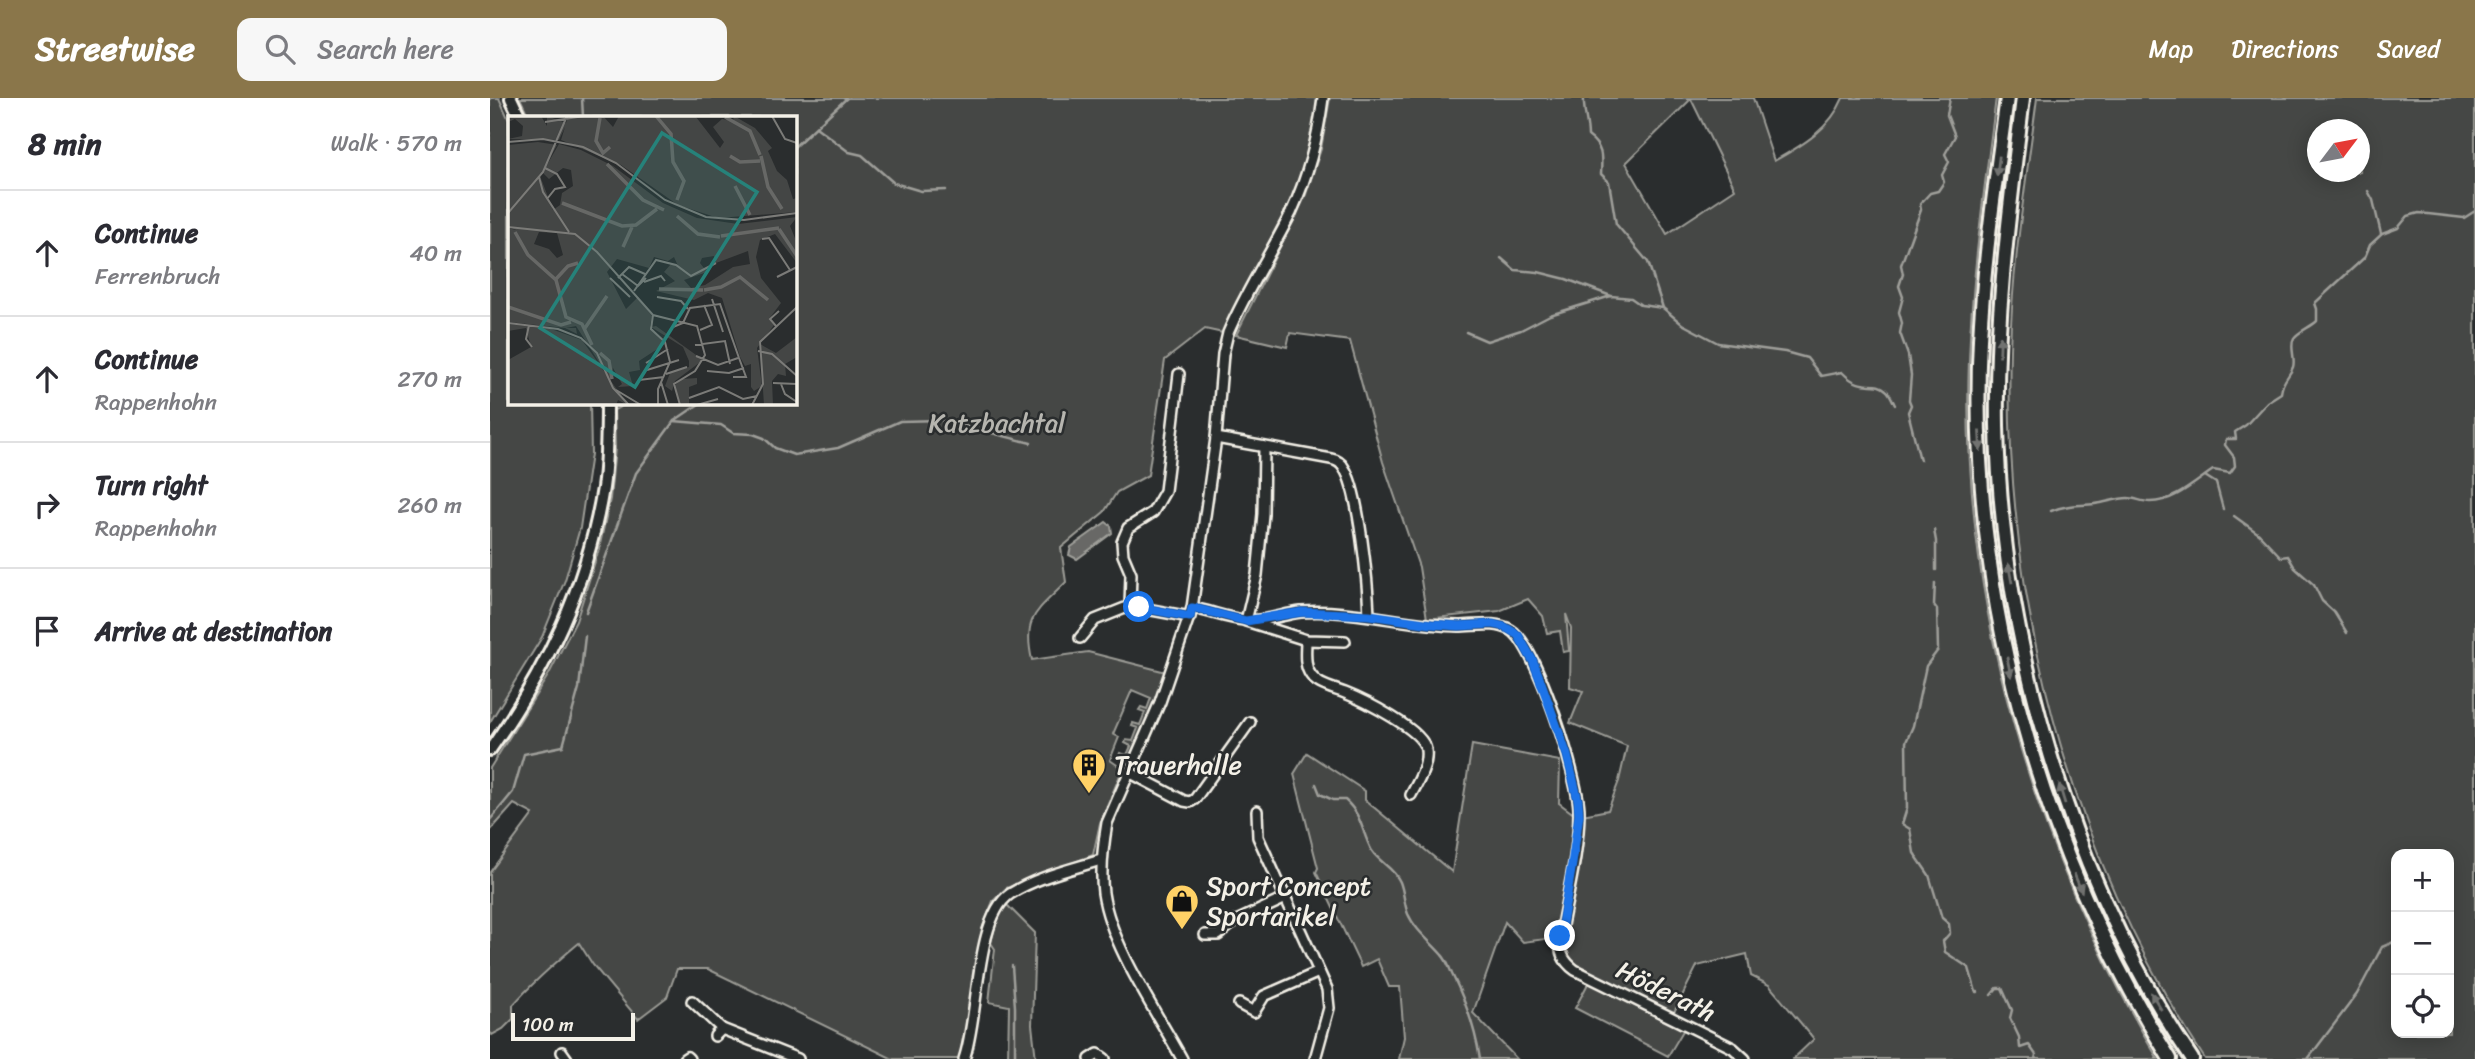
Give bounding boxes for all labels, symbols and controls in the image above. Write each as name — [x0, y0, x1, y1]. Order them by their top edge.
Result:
search box — [237, 18, 727, 81]
text: Streetwise — [35, 20, 195, 78]
text: Search here — [317, 26, 454, 72]
text: Map — [2149, 28, 2193, 70]
text: Directions — [2231, 28, 2339, 70]
text: Saved — [2377, 28, 2440, 70]
icon: search — [261, 30, 299, 68]
inset map — [508, 116, 796, 404]
text: 8 min — [28, 117, 101, 171]
north arrow — [2307, 119, 2370, 182]
text: Walk · 570 m — [330, 123, 462, 164]
one-way arrow — [1992, 155, 2003, 177]
text: Continue — [95, 210, 198, 256]
text: 40 m — [409, 233, 462, 274]
icon: ahead — [28, 234, 66, 272]
text: Ferrenbruch — [95, 256, 220, 297]
one-way arrow — [1994, 335, 2005, 357]
text: Continue — [95, 336, 198, 382]
text: 270 m — [397, 359, 462, 400]
icon: ahead — [28, 360, 66, 398]
text: Rappenhohn — [95, 382, 217, 423]
park label: Katzbachtal — [928, 400, 1066, 446]
one-way arrow — [1975, 430, 1986, 452]
text: Turn right — [95, 462, 208, 508]
text: 260 m — [397, 485, 462, 526]
icon: right — [28, 486, 66, 524]
text: Rappenhohn — [95, 508, 217, 549]
one-way arrow — [2004, 562, 2015, 584]
route start — [1123, 591, 1154, 622]
text: Arrive at destination — [95, 608, 332, 654]
icon: arrive — [28, 612, 66, 650]
one-way arrow — [2004, 656, 2015, 678]
place label: Trauerhalle — [1114, 742, 1242, 788]
building icon: Trauerhalle — [1070, 746, 1108, 795]
one-way arrow — [2057, 783, 2067, 804]
map controls — [2391, 849, 2454, 1038]
button: + — [2391, 849, 2454, 912]
place label: Sport Concept Sportarikel — [1206, 863, 1371, 939]
one-way arrow — [2073, 873, 2084, 894]
shop icon: Sport Concept Sportarikel — [1163, 882, 1201, 931]
button: − — [2391, 912, 2454, 975]
route end — [1544, 920, 1575, 951]
street label: Höderath — [1608, 947, 1724, 1035]
button: locate — [2391, 975, 2454, 1038]
one-way arrow — [2150, 991, 2162, 1010]
text: 100 m — [522, 1008, 574, 1041]
scale bar — [511, 1010, 635, 1042]

